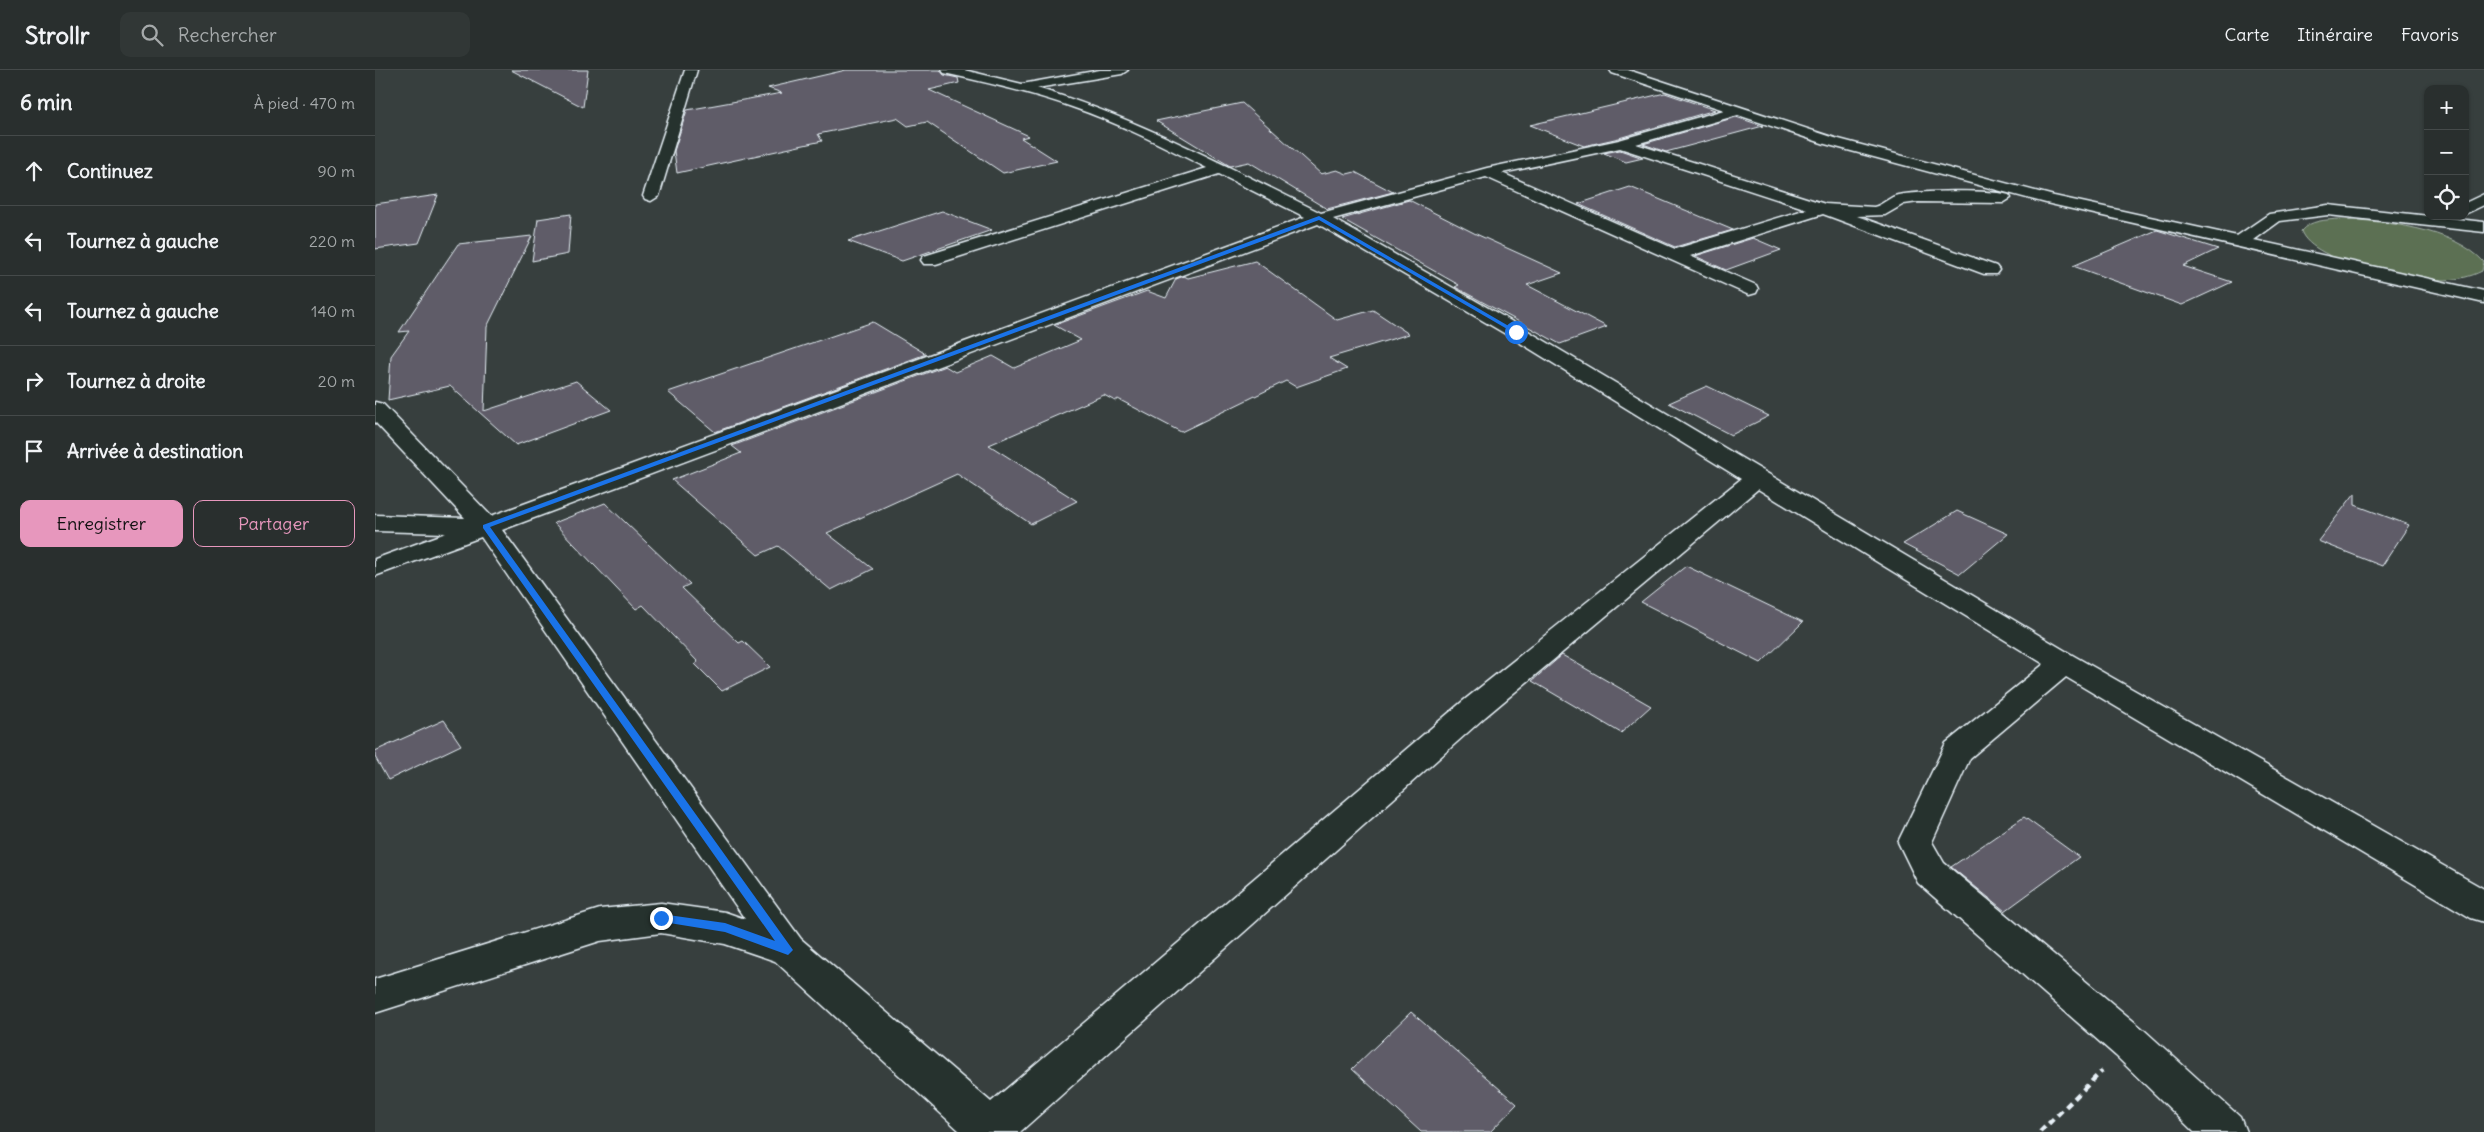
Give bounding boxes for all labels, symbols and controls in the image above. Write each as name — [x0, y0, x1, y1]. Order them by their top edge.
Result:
search box — [120, 12, 470, 57]
text: Strollr — [25, 20, 90, 50]
icon: search — [138, 21, 166, 49]
text: Rechercher — [178, 23, 277, 47]
text: Carte — [2224, 23, 2269, 46]
text: Itinéraire — [2297, 23, 2373, 46]
text: Favoris — [2401, 23, 2459, 46]
map controls — [2424, 85, 2469, 220]
button: + — [2424, 85, 2469, 130]
text: 6 min — [20, 89, 72, 116]
text: À pied · 470 m — [254, 93, 355, 113]
button: − — [2424, 130, 2469, 175]
icon: ahead — [20, 157, 48, 185]
text: Continuez — [67, 159, 153, 183]
text: 90 m — [317, 161, 355, 181]
button: locate — [2424, 175, 2469, 220]
icon: left — [20, 227, 48, 255]
text: Tournez à gauche — [67, 229, 219, 253]
text: 220 m — [309, 231, 355, 251]
icon: left — [20, 297, 48, 325]
text: Tournez à gauche — [67, 299, 219, 323]
text: 140 m — [311, 301, 355, 321]
route start — [1505, 321, 1528, 344]
icon: right — [20, 367, 48, 395]
text: Tournez à droite — [67, 369, 206, 393]
text: 20 m — [318, 371, 355, 391]
icon: arrive — [20, 437, 48, 465]
text: Arrivée à destination — [67, 439, 243, 463]
button: Enregistrer — [20, 500, 183, 547]
button: Partager — [193, 500, 355, 547]
route end — [650, 907, 673, 930]

